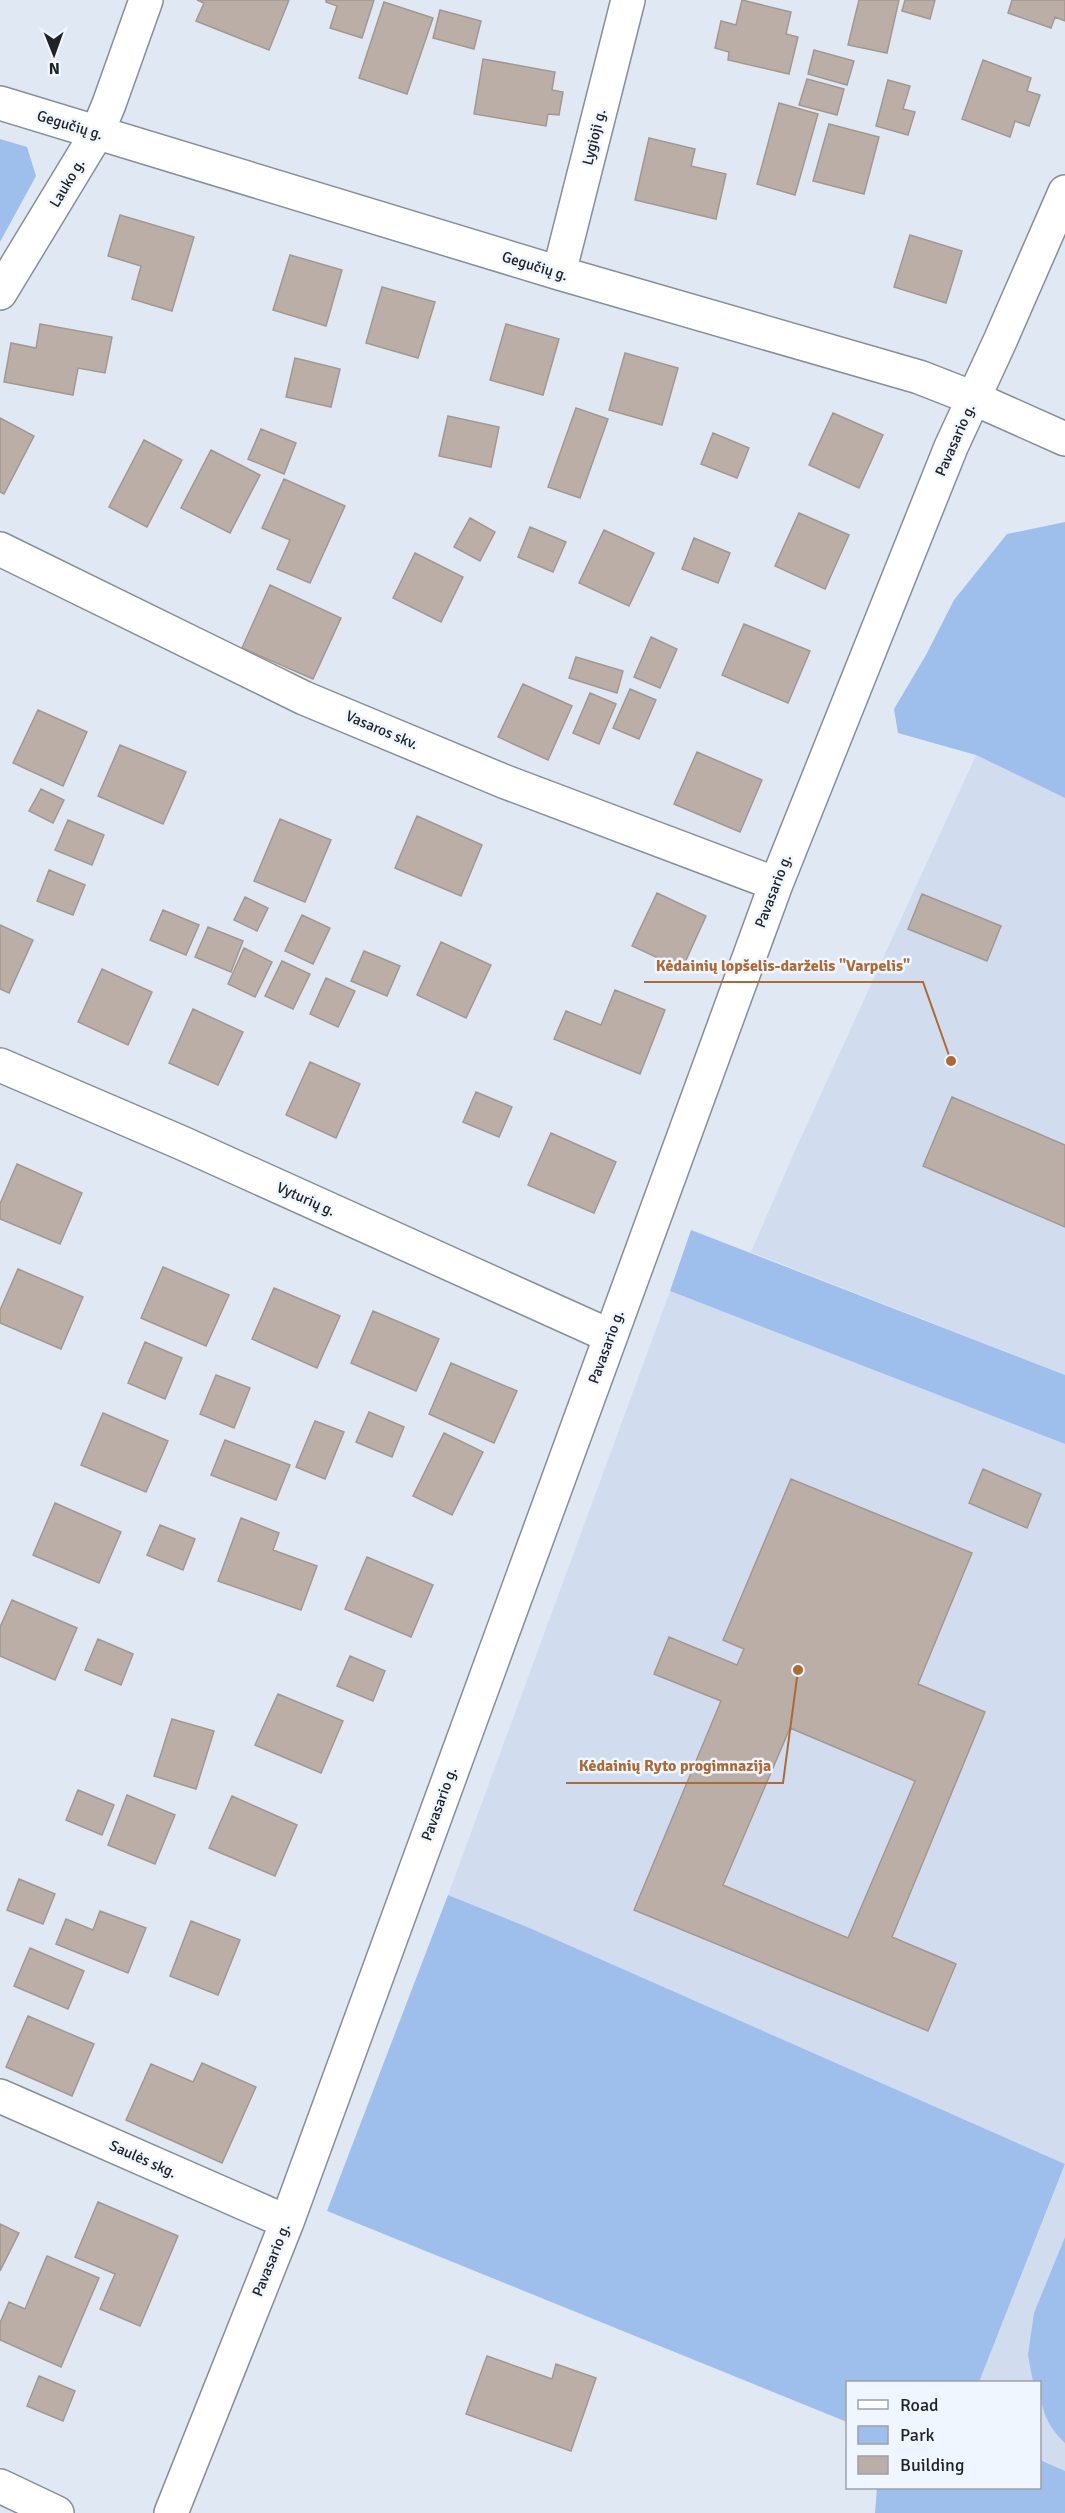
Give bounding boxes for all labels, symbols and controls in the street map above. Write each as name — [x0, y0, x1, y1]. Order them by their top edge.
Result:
north arrow — [24, 24, 84, 84]
text: N — [49, 58, 60, 78]
street label: Gegučių g. — [35, 106, 105, 144]
street label: Lygioji g. — [578, 107, 610, 167]
street label: Lauko g. — [45, 155, 89, 211]
street label: Gegučių g. — [500, 247, 570, 285]
street label: Pavasario g. — [931, 401, 979, 479]
street label: Vasaros skv. — [343, 707, 421, 753]
street label: Pavasario g. — [751, 852, 795, 930]
callout: Kėdainių lopšelis-darželis "Varpelis" — [644, 948, 923, 982]
text: Kėdainių lopšelis-darželis "Varpelis" — [656, 956, 910, 976]
street label: Vyturių g. — [274, 1178, 338, 1220]
street label: Pavasario g. — [584, 1308, 628, 1386]
callout: Kėdainių Ryto progimnazija — [566, 1749, 783, 1783]
text: Kėdainių Ryto progimnazija — [579, 1756, 771, 1776]
street label: Pavasario g. — [417, 1765, 461, 1843]
street label: Saulės skg. — [107, 2136, 179, 2182]
street label: Pavasario g. — [248, 2221, 294, 2299]
legend — [846, 2381, 1041, 2489]
text: Road — [900, 2394, 939, 2416]
text: Park — [900, 2424, 935, 2446]
text: Building — [900, 2454, 964, 2476]

